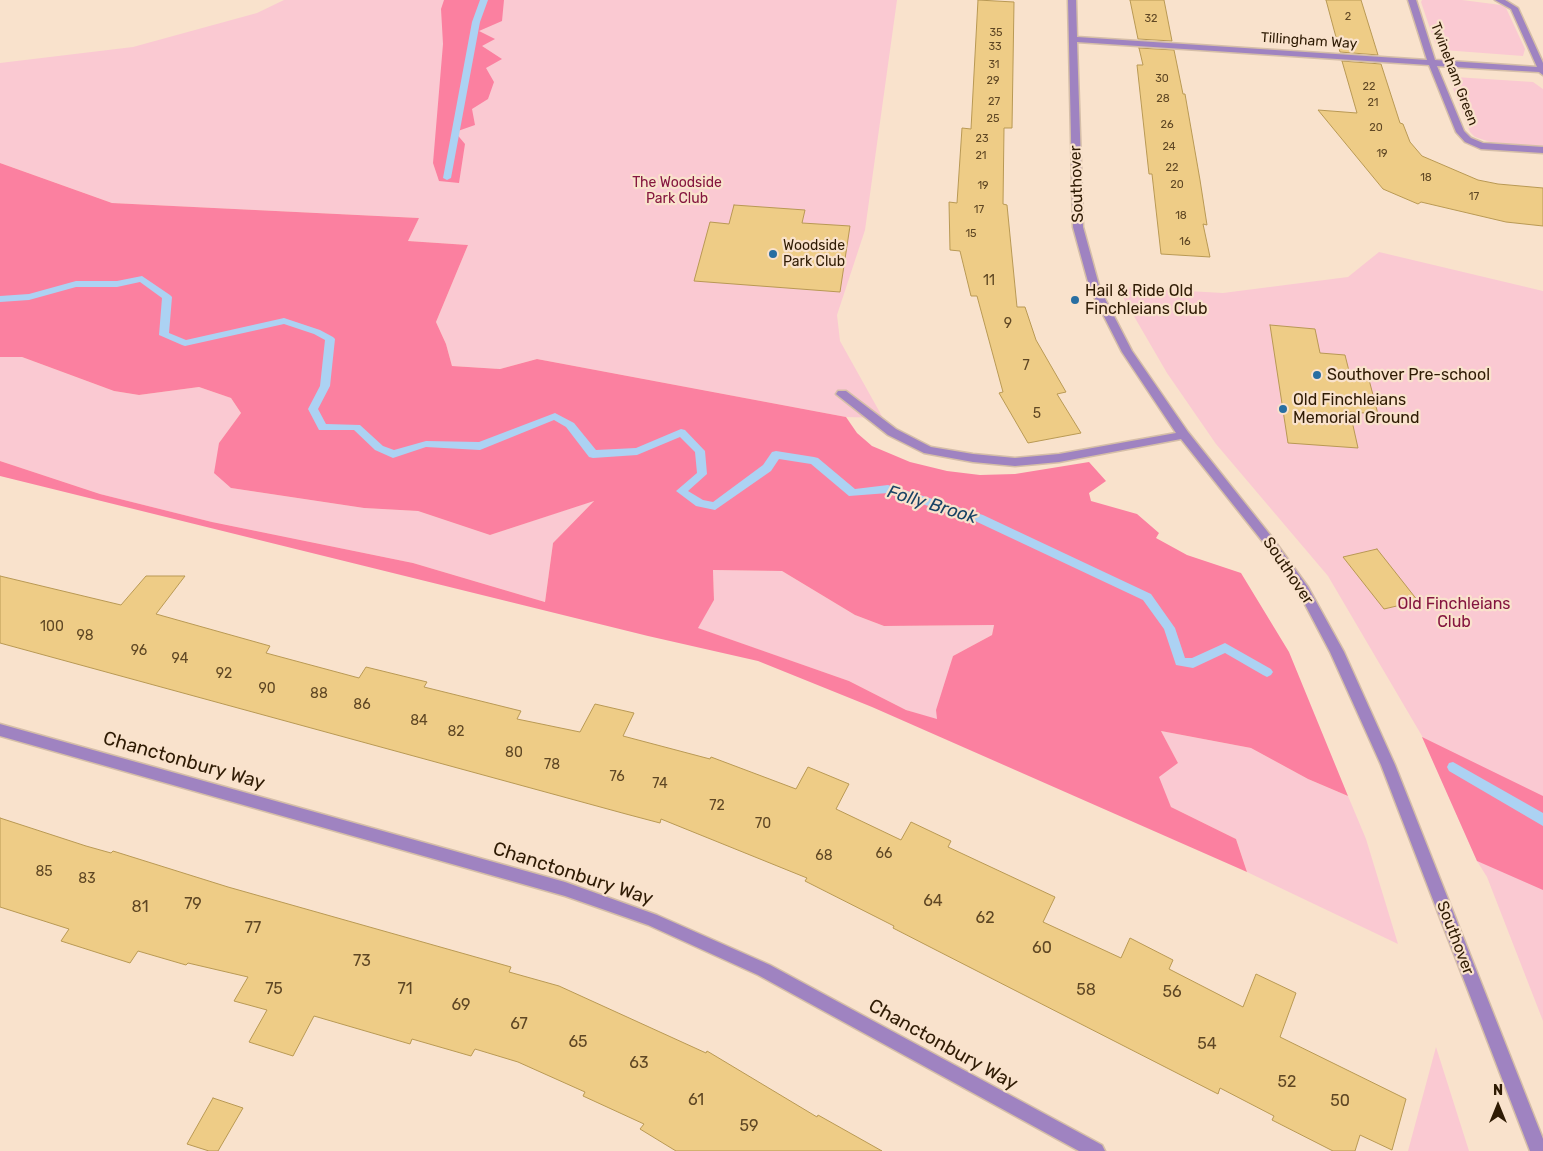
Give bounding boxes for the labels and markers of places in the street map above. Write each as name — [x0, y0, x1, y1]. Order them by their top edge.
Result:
place label: Woodside Park Club — [783, 238, 845, 270]
marker: Woodside Park Club — [767, 248, 779, 260]
place label: Hail & Ride Old Finchleians Club — [1085, 281, 1208, 319]
marker: Hail & Ride Old Finchleians Club — [1069, 294, 1081, 306]
place label: Southover Pre-school — [1327, 365, 1490, 385]
marker: Southover Pre-school — [1311, 369, 1323, 381]
place label: Old Finchleians Memorial Ground — [1293, 390, 1420, 428]
marker: Old Finchleians Memorial Ground — [1277, 403, 1289, 415]

